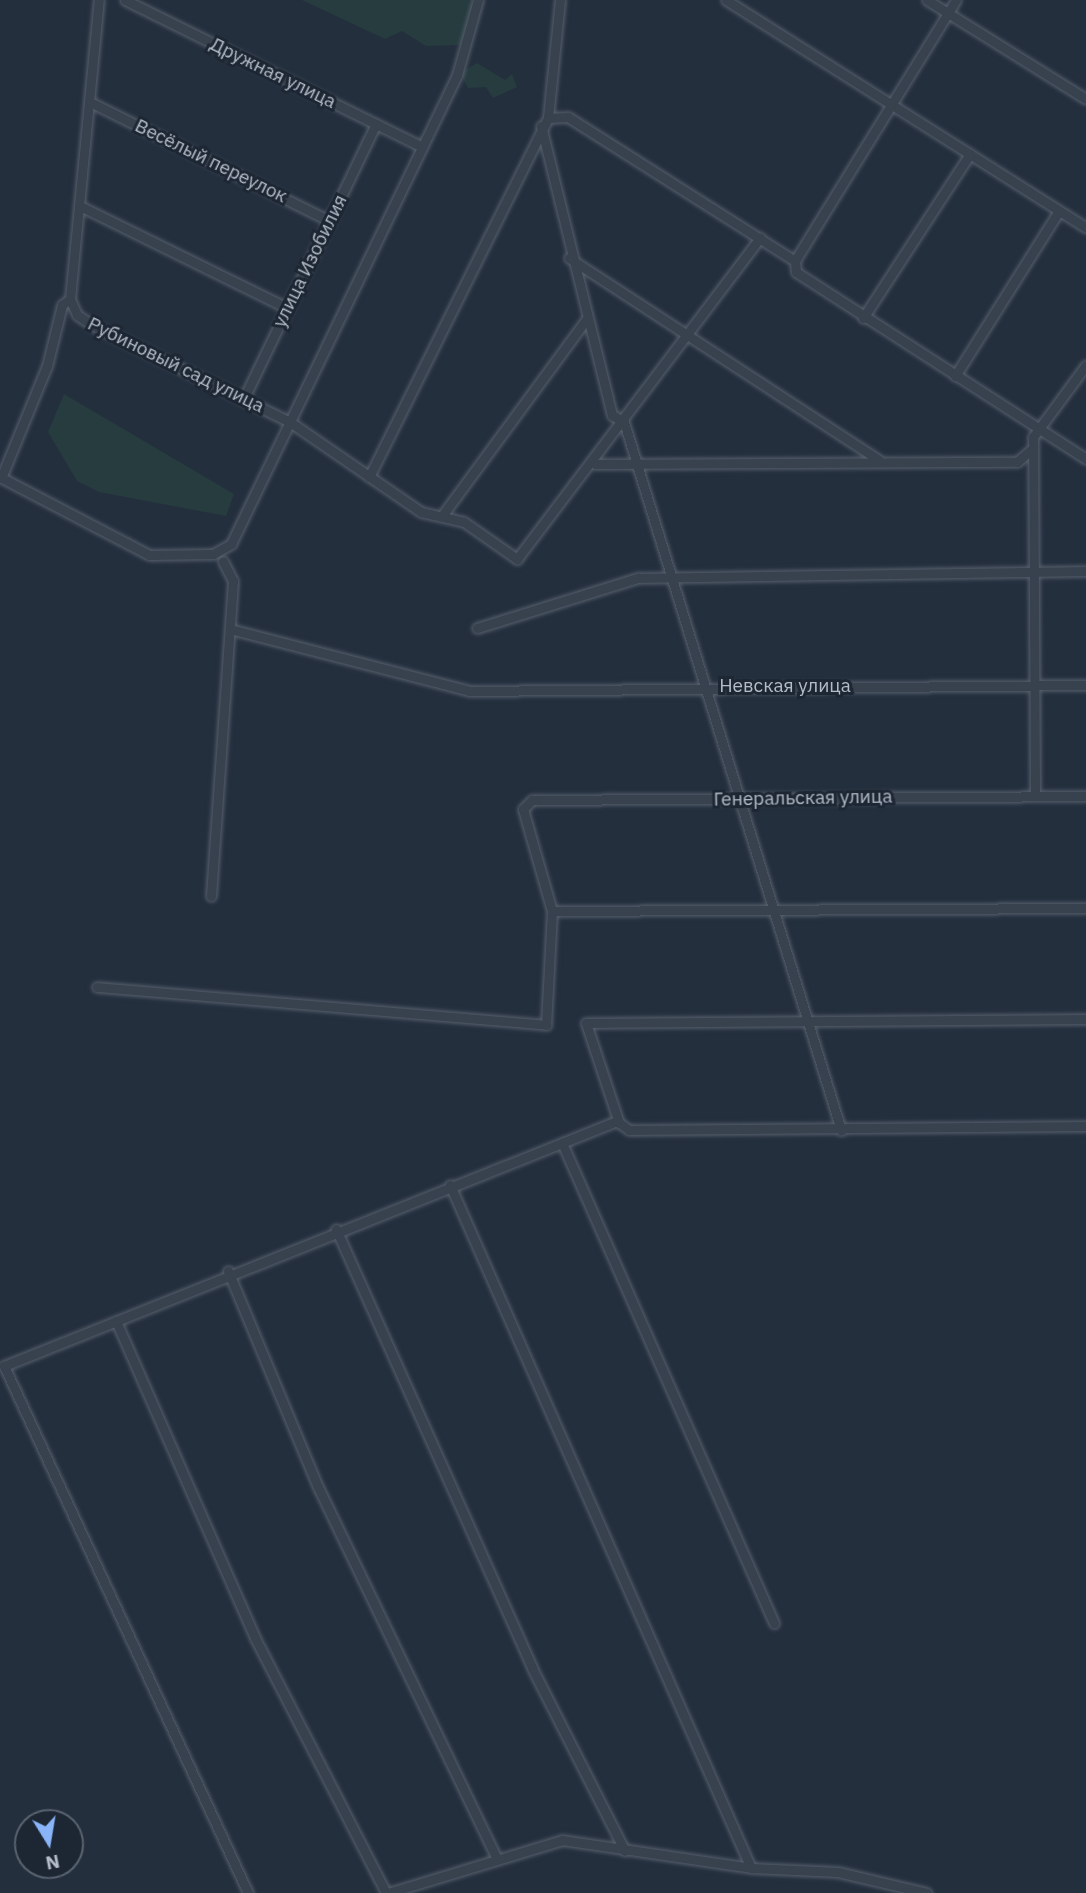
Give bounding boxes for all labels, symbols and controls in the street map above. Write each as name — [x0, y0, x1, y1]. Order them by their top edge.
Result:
street label: Дружная улица — [206, 33, 340, 113]
street label: Весёлый переулок — [131, 114, 291, 208]
street label: улица Изобилия — [268, 191, 352, 331]
street label: Рубиновый сад улица — [84, 312, 268, 418]
street label: Невская улица — [719, 675, 851, 697]
street label: Генеральская улица — [713, 785, 893, 811]
north arrow — [14, 1809, 84, 1879]
text: N — [44, 1850, 62, 1876]

